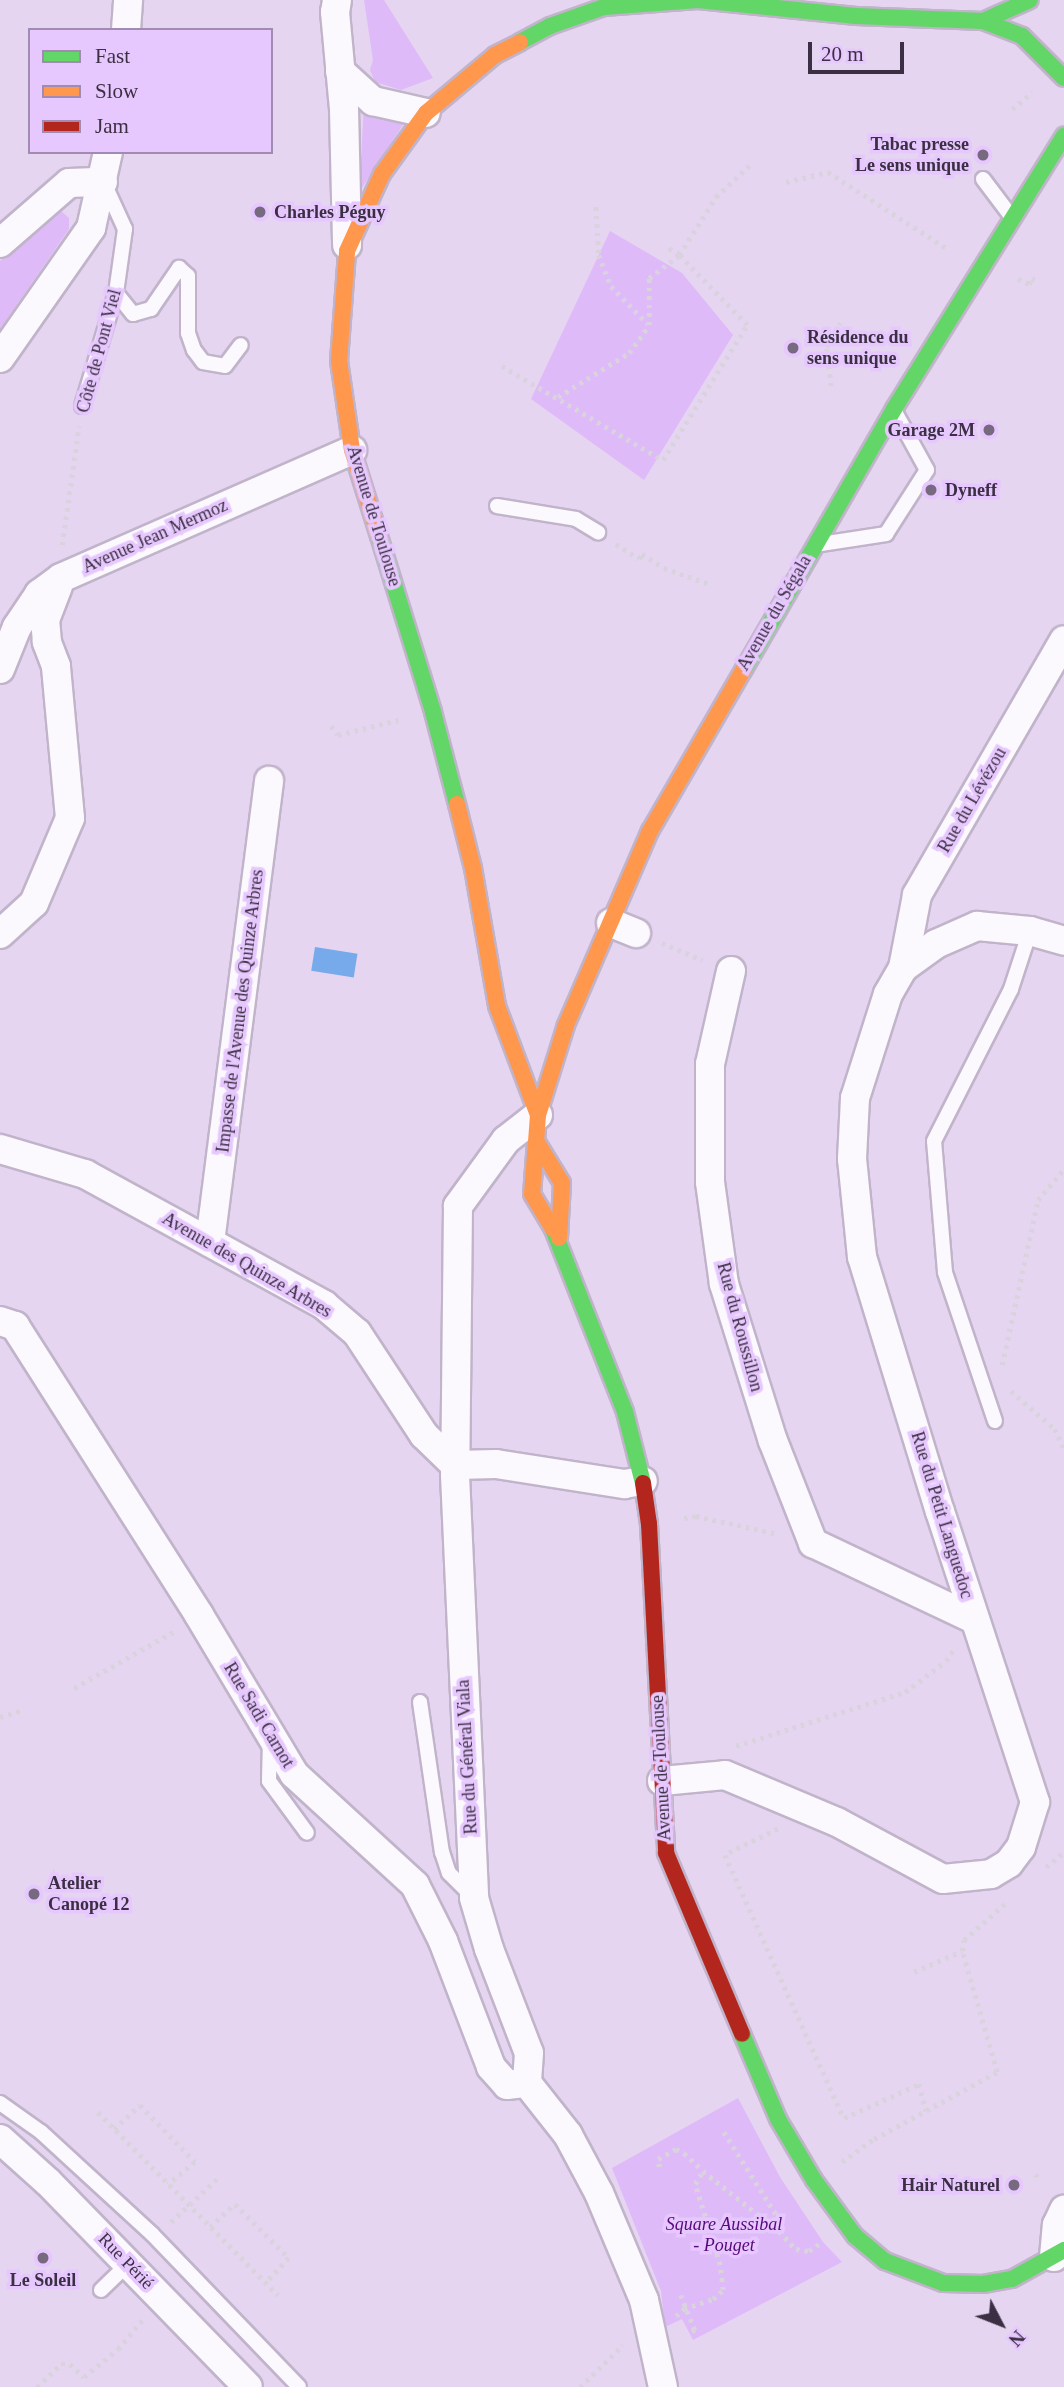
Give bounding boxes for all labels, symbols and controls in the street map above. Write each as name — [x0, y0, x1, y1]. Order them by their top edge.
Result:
legend — [28, 28, 273, 154]
scale bar — [812, 28, 908, 72]
text: 20 m — [821, 42, 864, 66]
text: Fast — [95, 44, 130, 68]
text: Slow — [95, 79, 138, 103]
text: Jam — [95, 114, 129, 138]
place label: Tabac presse Le sens unique — [855, 134, 969, 176]
marker: Tabac presse Le sens unique — [975, 147, 991, 163]
place label: Charles Péguy — [274, 201, 385, 223]
marker: Charles Péguy — [252, 204, 268, 220]
street label: Côte de Pont Viel — [72, 287, 126, 415]
place label: Résidence du sens unique — [807, 327, 909, 370]
marker: Résidence du sens unique — [785, 340, 801, 356]
place label: Garage 2M — [888, 419, 975, 441]
marker: Garage 2M — [981, 422, 997, 438]
street label: Avenue de Toulouse — [342, 443, 406, 589]
place label: Dyneff — [945, 479, 997, 501]
marker: Dyneff — [923, 482, 939, 498]
street label: Avenue Jean Mermoz — [79, 494, 231, 578]
street label: Avenue du Ségala — [732, 551, 816, 675]
street label: Rue du Lévézou — [933, 744, 1011, 856]
street label: Impasse de l'Avenue des Quinze Arbres — [212, 868, 268, 1154]
street label: Avenue des Quinze Arbres — [158, 1207, 336, 1323]
street label: Rue du Roussillon — [712, 1260, 768, 1394]
street label: Rue du Petit Languedoc — [906, 1429, 978, 1601]
street label: Rue Sadi Carnot — [219, 1658, 299, 1772]
street label: Rue du Général Viala — [452, 1679, 482, 1835]
street label: Avenue de Toulouse — [646, 1694, 676, 1842]
place label: Atelier Canopé 12 — [48, 1873, 130, 1916]
marker: Atelier Canopé 12 — [26, 1886, 42, 1902]
place label: Hair Naturel — [901, 2174, 1000, 2196]
marker: Hair Naturel — [1006, 2177, 1022, 2193]
park label: Square Aussibal - Pouget — [666, 2214, 782, 2256]
street label: Rue Périé — [94, 2228, 158, 2294]
marker: Le Soleil — [35, 2250, 51, 2266]
place label: Le Soleil — [10, 2269, 76, 2291]
north arrow — [966, 2289, 1036, 2359]
text: N — [1005, 2326, 1029, 2351]

